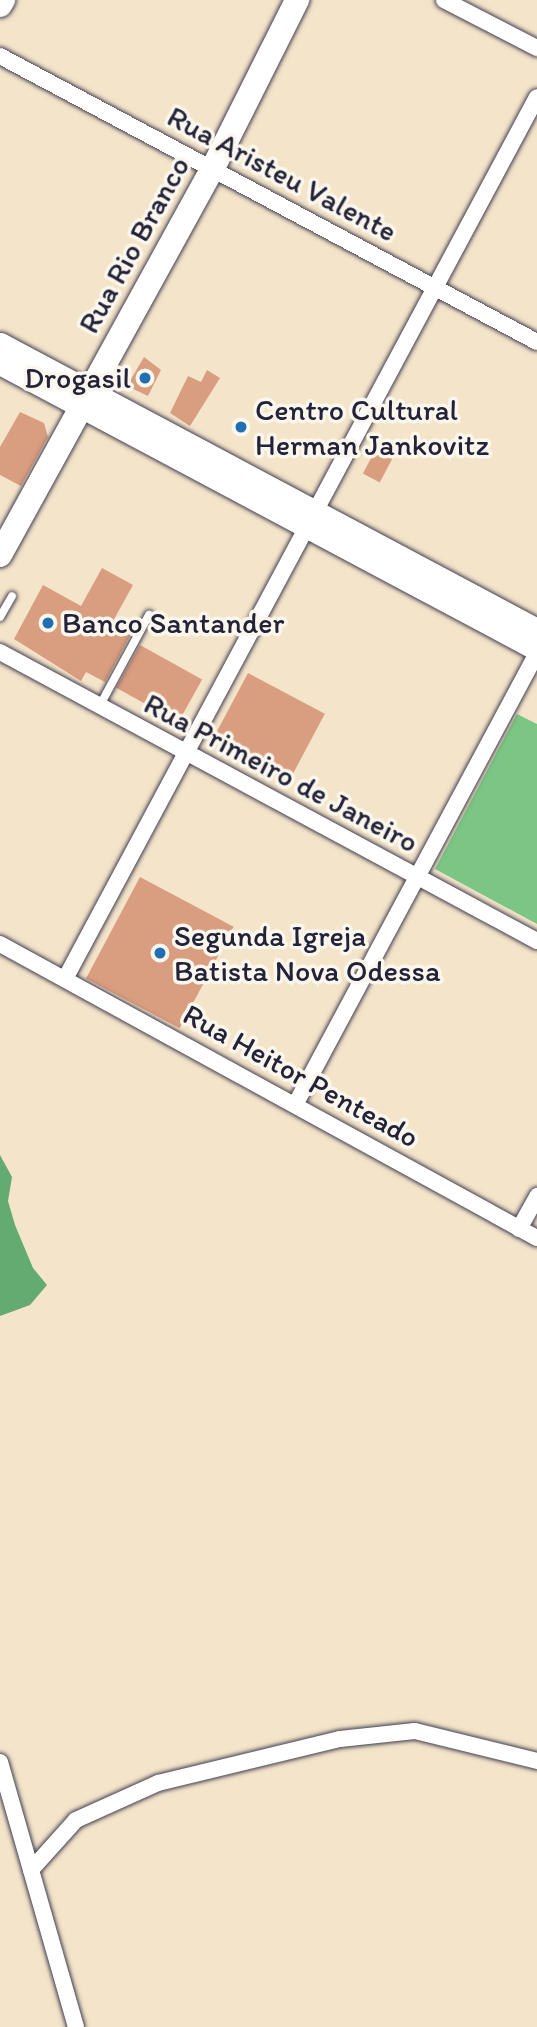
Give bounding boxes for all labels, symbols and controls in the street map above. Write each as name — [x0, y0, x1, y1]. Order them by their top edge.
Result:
street label: Rua Aristeu Valente — [161, 99, 403, 249]
street label: Rua Rio Branco — [71, 150, 197, 340]
place label: Drogasil — [24, 360, 131, 396]
marker: Drogasil — [137, 370, 153, 386]
place label: Centro Cultural Herman Jankovitz — [255, 392, 488, 462]
marker: Centro Cultural Herman Jankovitz — [233, 419, 249, 435]
place label: Banco Santander — [62, 605, 284, 641]
marker: Banco Santander — [40, 615, 56, 631]
street label: Rua Primeiro de Janeiro — [138, 685, 424, 861]
place label: Segunda Igreja Batista Nova Odessa — [174, 918, 440, 988]
marker: Segunda Igreja Batista Nova Odessa — [152, 945, 168, 961]
street label: Rua Heitor Penteado — [177, 996, 425, 1156]

